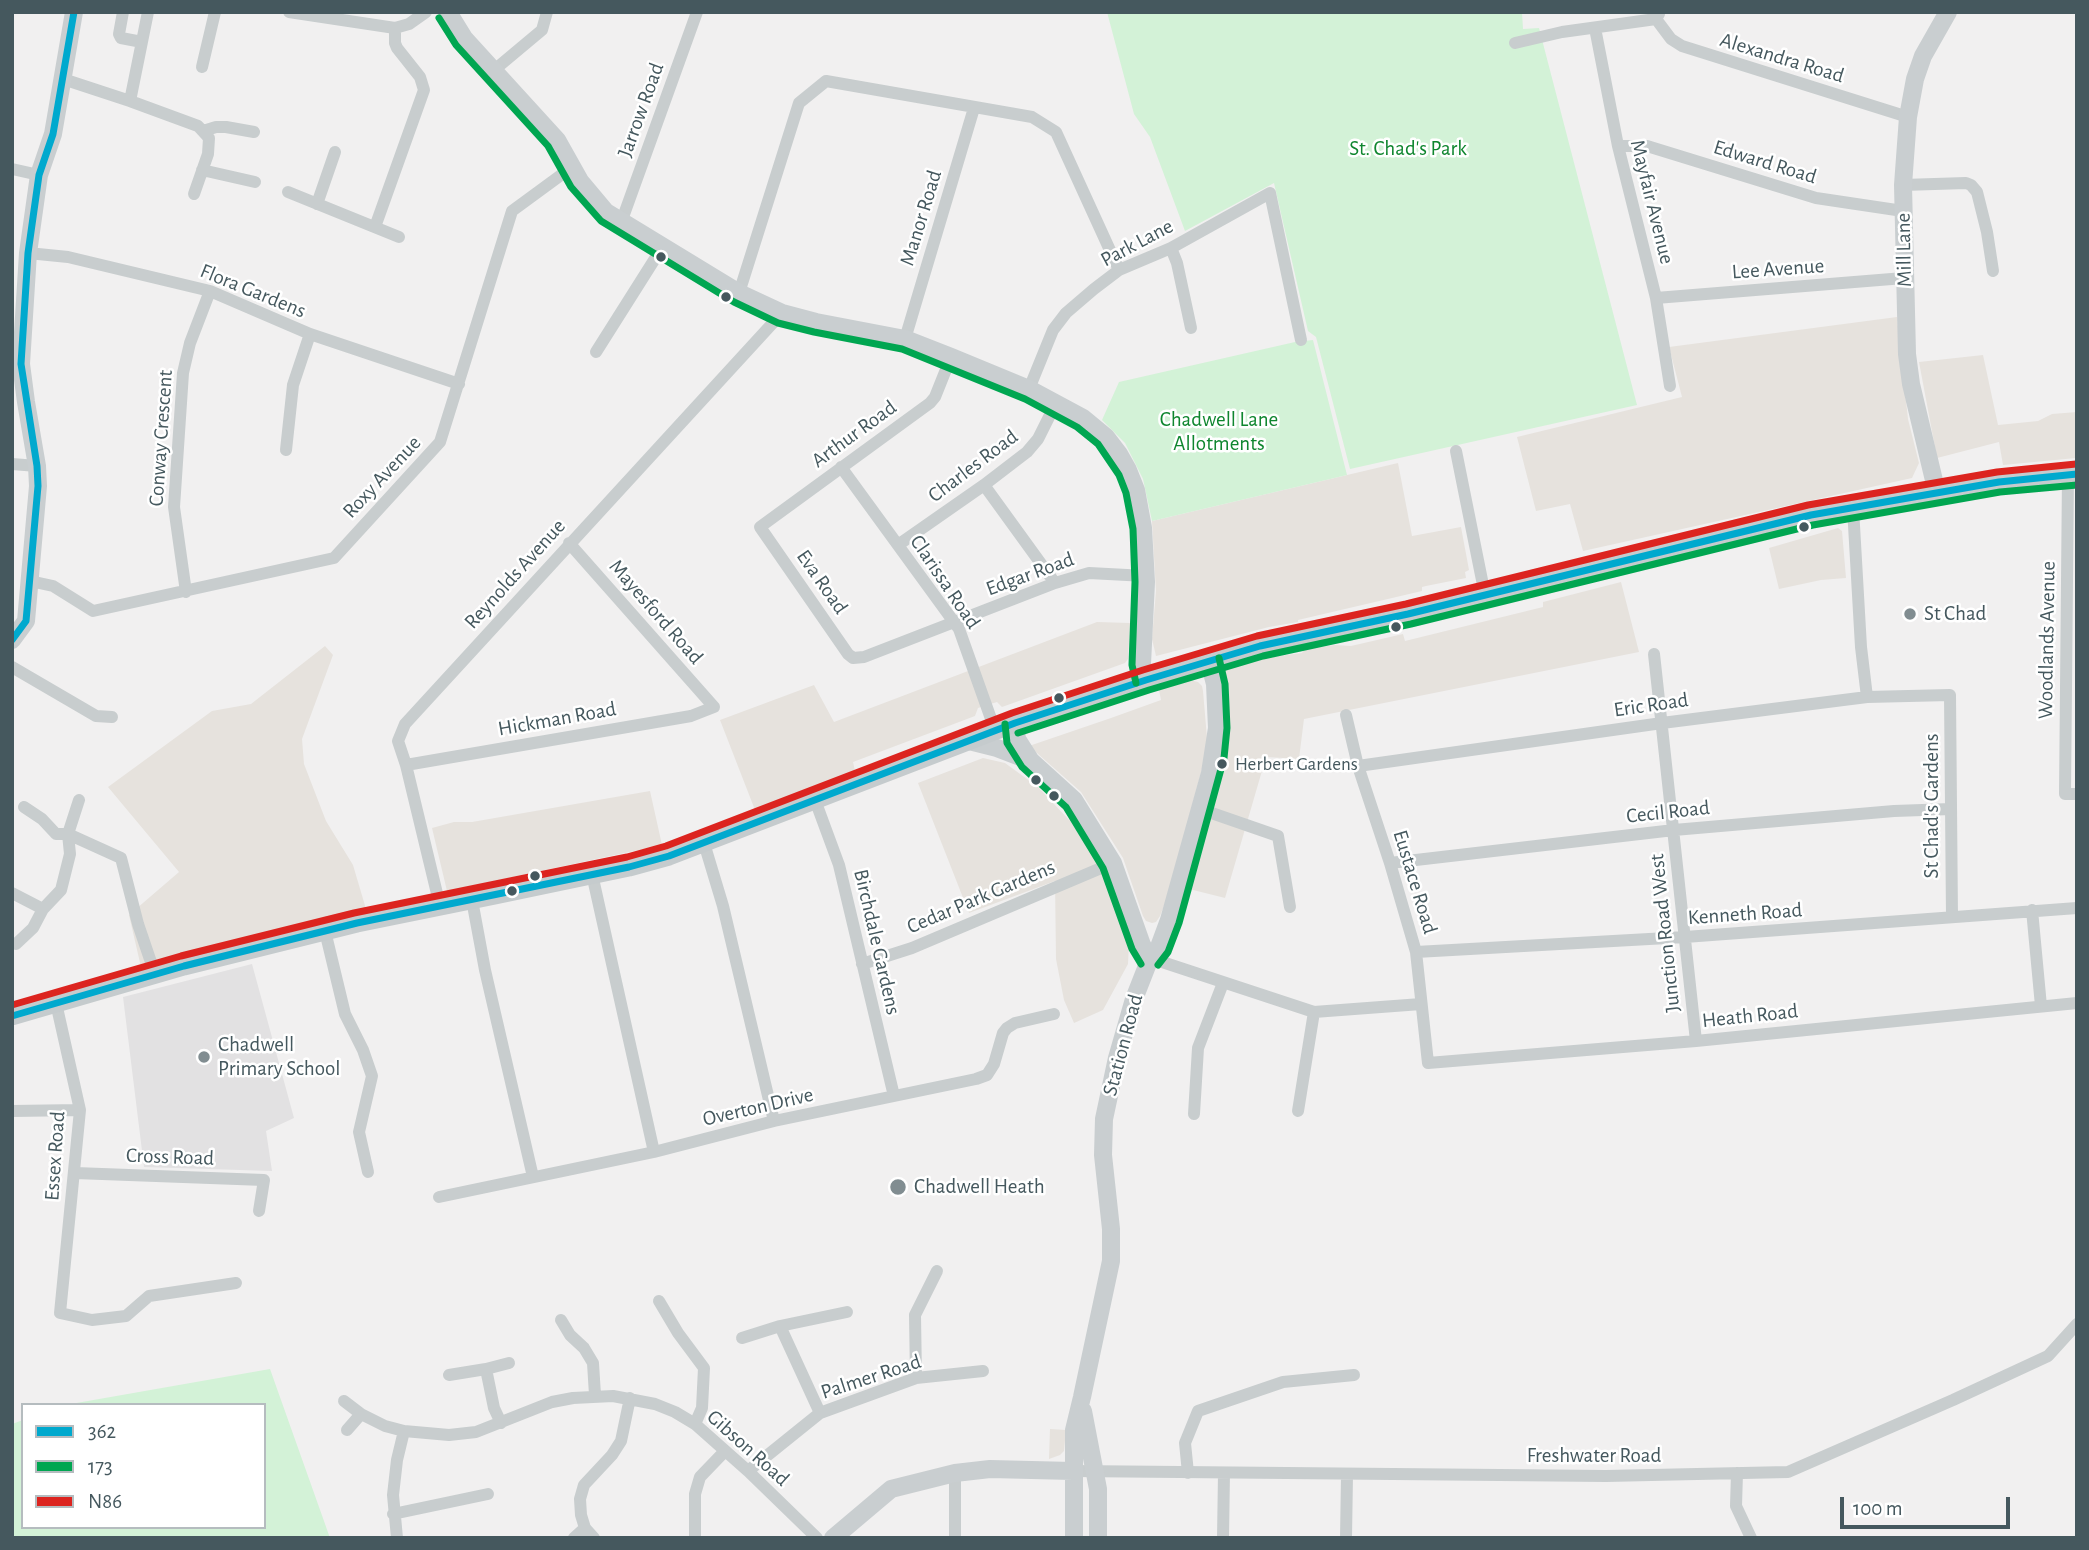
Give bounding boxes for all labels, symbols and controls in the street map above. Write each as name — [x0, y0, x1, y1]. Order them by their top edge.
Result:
street label: Alexandra Road — [1717, 27, 1847, 89]
street label: Jarrow Road — [612, 59, 670, 161]
street label: Edward Road — [1710, 134, 1820, 190]
park label: St. Chad's Park — [1349, 136, 1467, 162]
street label: Mayfair Avenue — [1624, 137, 1680, 267]
street label: Manor Road — [895, 167, 947, 269]
street label: Park Lane — [1096, 213, 1178, 273]
street label: Mill Lane — [1891, 213, 1917, 287]
unlabelled marker — [654, 250, 668, 264]
street label: Lee Avenue — [1731, 253, 1825, 285]
street label: Flora Gardens — [196, 258, 310, 324]
unlabelled marker — [719, 290, 733, 304]
street label: Conway Crescent — [144, 369, 178, 507]
street label: Arthur Road — [807, 395, 901, 473]
park label: Chadwell Lane Allotments — [1160, 407, 1278, 457]
street label: Charles Road — [923, 424, 1023, 508]
street label: Roxy Avenue — [337, 431, 427, 523]
street label: Reynolds Avenue — [459, 514, 571, 634]
unlabelled marker — [1797, 520, 1811, 534]
street label: Clarissa Road — [904, 530, 986, 634]
street label: Eva Road — [791, 545, 853, 619]
street label: Edgar Road — [983, 546, 1077, 602]
street label: Mayesford Road — [604, 554, 708, 670]
street label: Woodlands Avenue — [2033, 561, 2061, 719]
place label: St Chad — [1924, 601, 1986, 627]
marker: St Chad — [1902, 606, 1918, 622]
unlabelled marker — [1389, 620, 1403, 634]
street label: Eric Road — [1612, 687, 1690, 723]
unlabelled marker — [1052, 691, 1066, 705]
street label: Hickman Road — [496, 696, 618, 742]
street label: St Chad's Gardens — [1919, 733, 1945, 879]
place label: Herbert Gardens — [1235, 753, 1358, 775]
marker: Herbert Gardens — [1215, 757, 1229, 771]
unlabelled marker — [1029, 773, 1043, 787]
unlabelled marker — [1047, 789, 1061, 803]
street label: Cecil Road — [1625, 795, 1711, 829]
street label: Eustace Road — [1387, 827, 1443, 937]
street label: Junction Road West — [1644, 853, 1686, 1013]
street label: Cedar Park Gardens — [903, 854, 1059, 940]
street label: Birchdale Gardens — [848, 867, 906, 1017]
unlabelled marker — [528, 869, 542, 883]
unlabelled marker — [505, 884, 519, 898]
street label: Kenneth Road — [1687, 897, 1803, 931]
street label: Station Road — [1097, 991, 1149, 1099]
street label: Heath Road — [1701, 998, 1799, 1034]
place label: Chadwell Primary School — [218, 1032, 341, 1082]
marker: Chadwell Primary School — [196, 1049, 212, 1065]
street label: Overton Drive — [700, 1082, 816, 1132]
street label: Essex Road — [39, 1110, 71, 1202]
street label: Cross Road — [125, 1143, 215, 1171]
place label: Chadwell Heath — [914, 1174, 1045, 1200]
marker: Chadwell Heath — [888, 1177, 908, 1197]
street label: Palmer Road — [818, 1349, 924, 1405]
legend — [21, 1403, 266, 1529]
street label: Gibson Road — [702, 1404, 794, 1492]
text: 362 — [88, 1421, 116, 1442]
street label: Freshwater Road — [1527, 1443, 1661, 1469]
text: 173 — [88, 1456, 113, 1477]
scale bar — [1844, 1484, 2014, 1528]
text: N86 — [88, 1491, 122, 1512]
text: 100 m — [1853, 1498, 1903, 1519]

